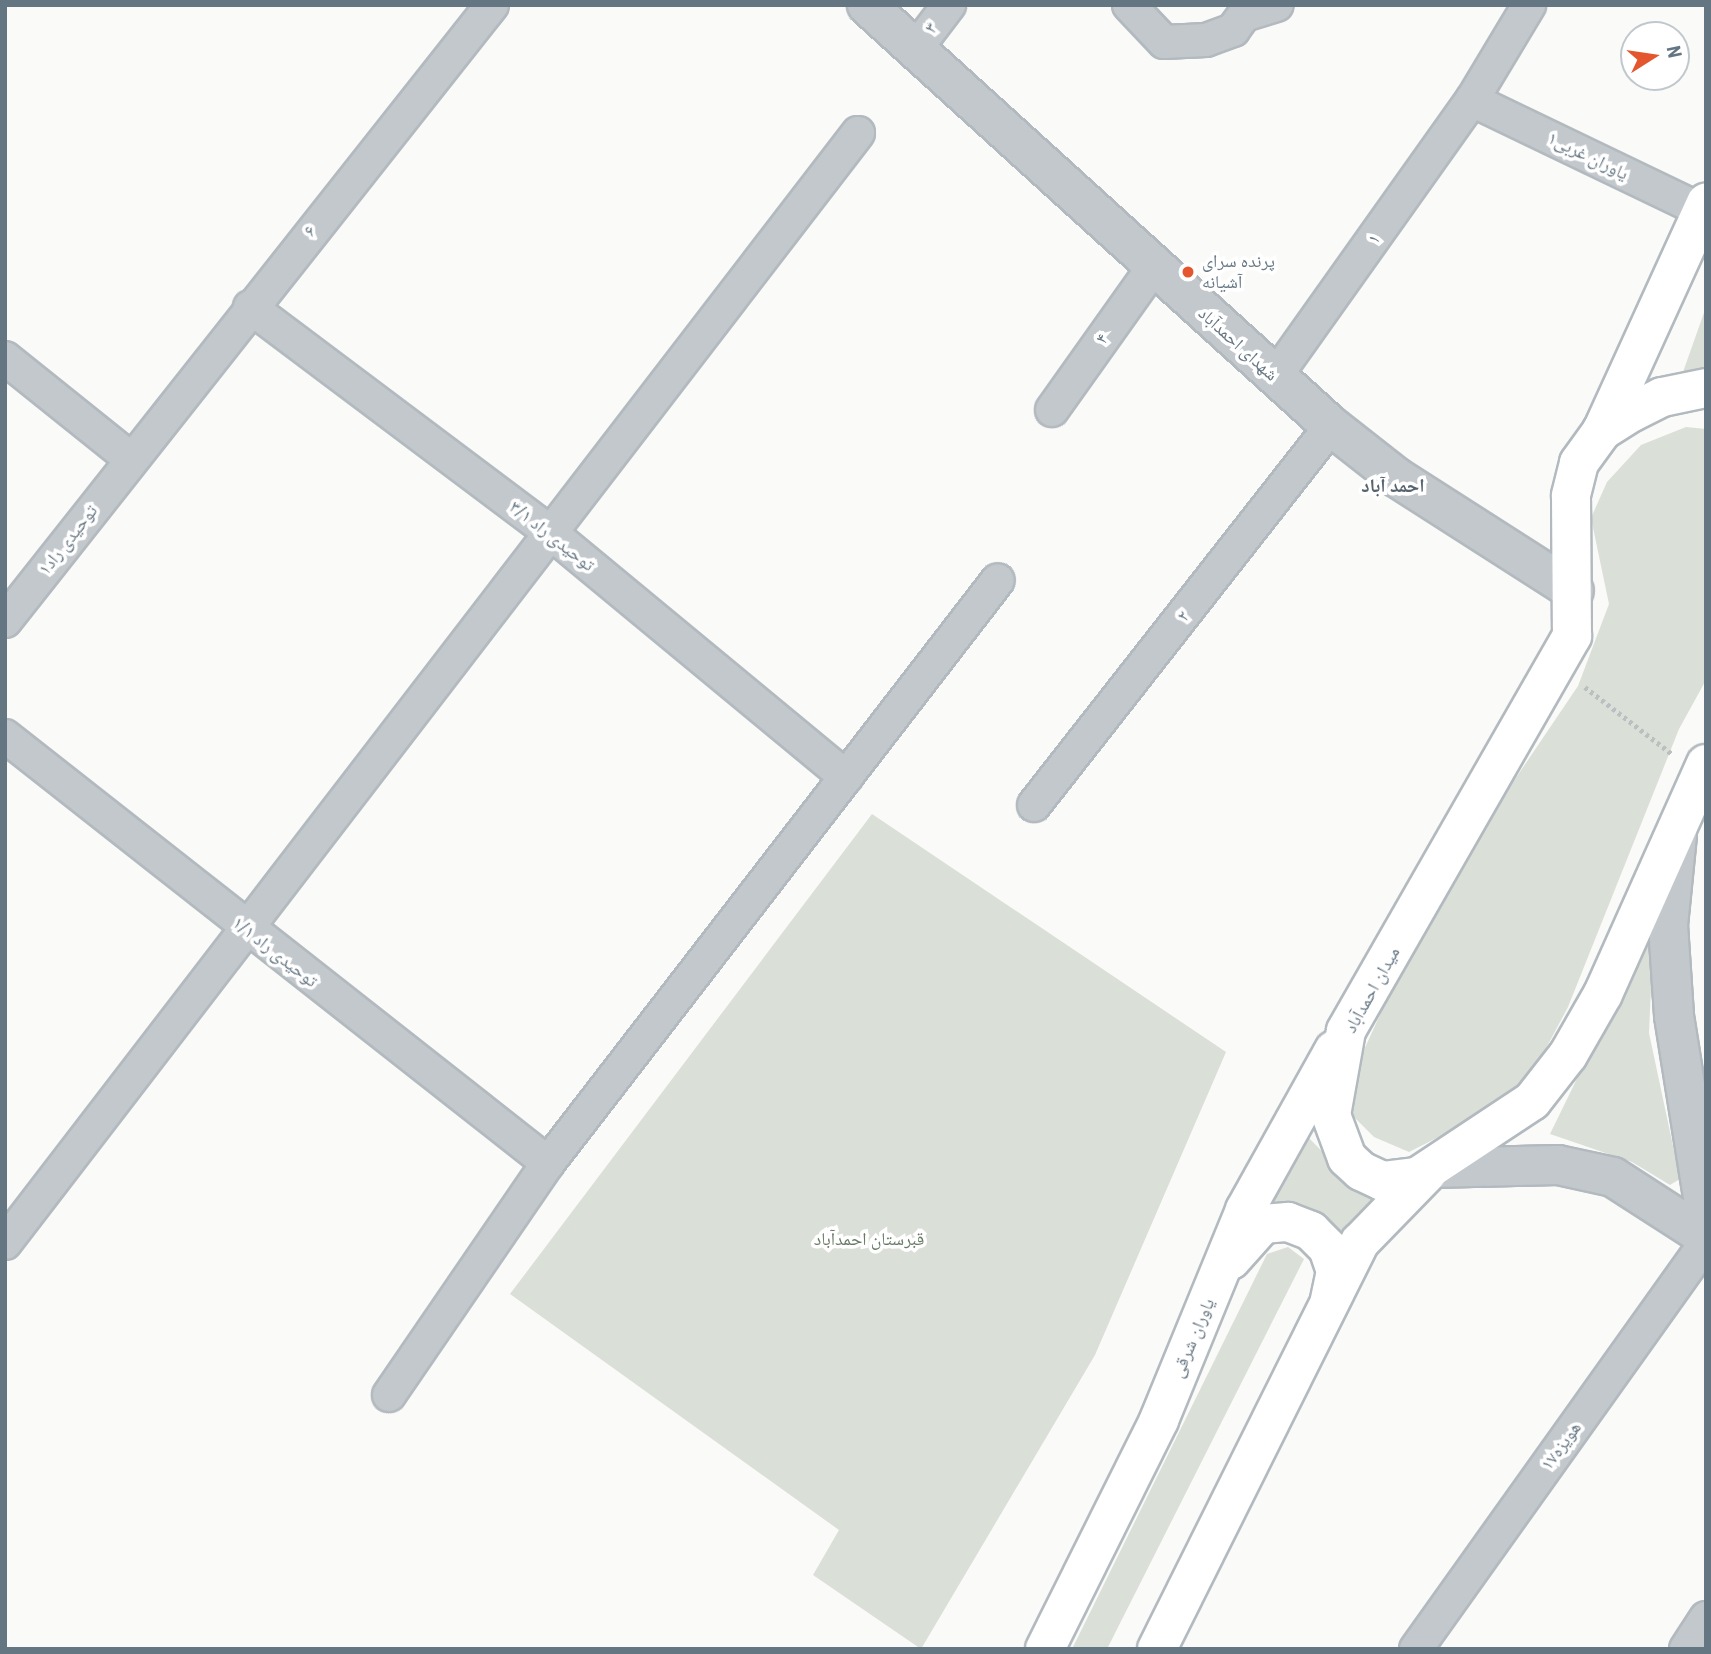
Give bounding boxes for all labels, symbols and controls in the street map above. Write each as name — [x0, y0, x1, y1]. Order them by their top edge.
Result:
street label: ۳ — [920, 18, 942, 38]
north arrow — [1620, 21, 1690, 91]
text: N — [1662, 44, 1687, 60]
street label: یاوران غربی۱ — [1544, 127, 1632, 185]
street label: ۶ — [299, 221, 321, 241]
street label: ۱ — [1363, 229, 1385, 249]
place label: پرنده سرای آشیانه — [1202, 251, 1275, 294]
marker: پرنده سرای آشیانه — [1180, 264, 1196, 280]
street label: شهدای احمدآباد — [1194, 303, 1282, 385]
street label: ۴ — [1091, 329, 1113, 349]
district label: احمد آباد — [1361, 475, 1425, 497]
street label: ۳/۱ توحیدی راد — [505, 496, 599, 576]
street label: توحیدی راد۱ — [34, 501, 102, 579]
street label: ۲ — [1172, 606, 1194, 626]
street label: ۱/۱ توحیدی راد — [228, 912, 322, 992]
street label: میدان احمدآباد — [1339, 943, 1405, 1037]
park label: قبرستان احمدآباد — [814, 1228, 924, 1250]
street label: یاوران شرقی — [1167, 1295, 1219, 1381]
street label: هویزه۱۷ — [1536, 1418, 1586, 1474]

